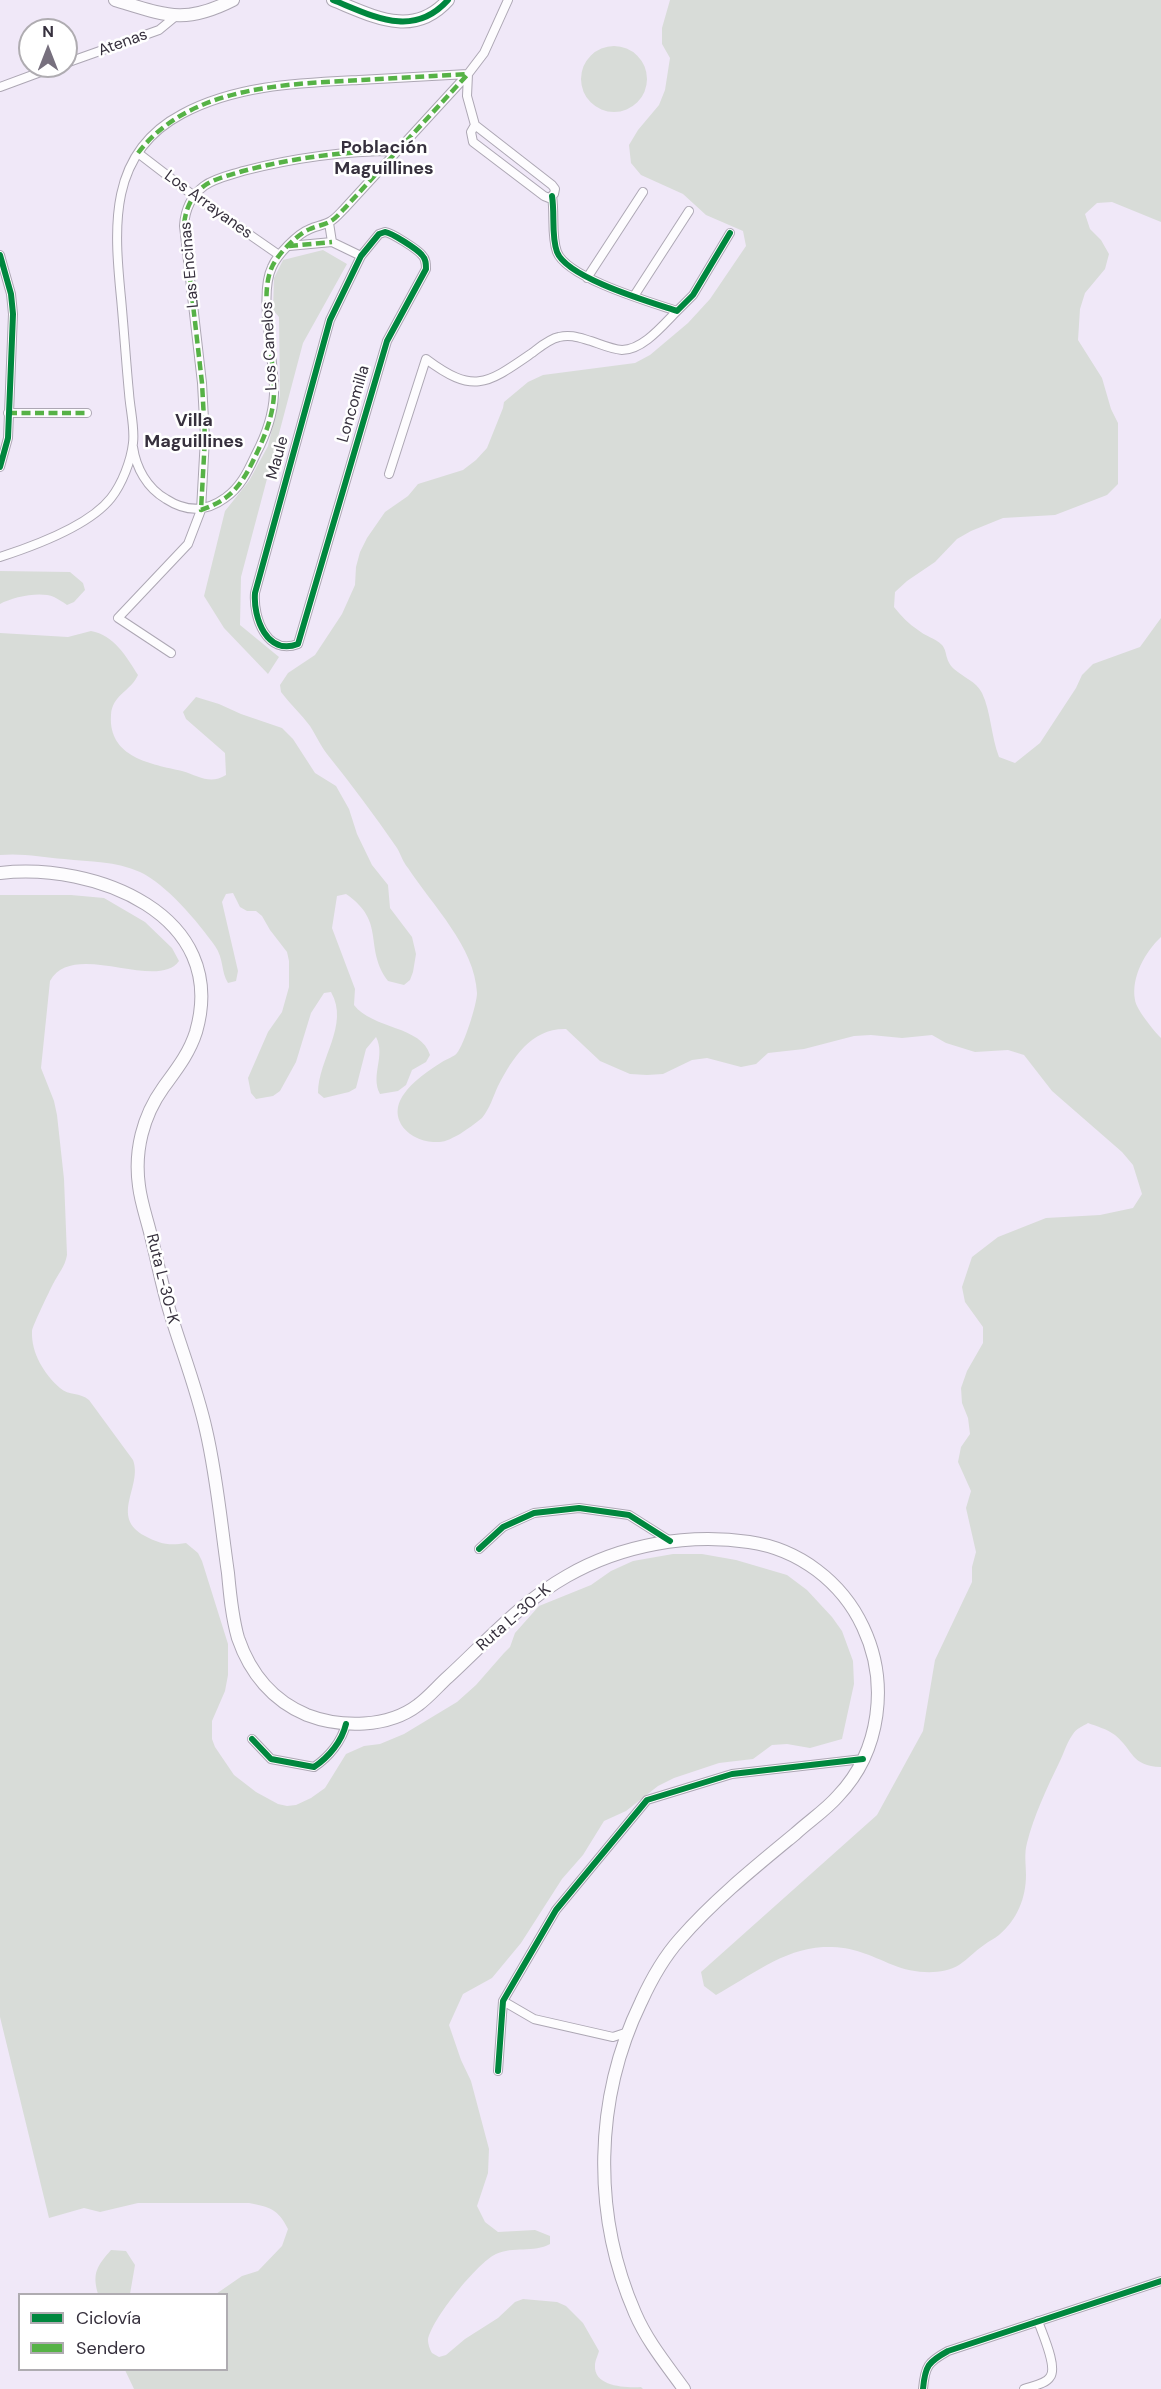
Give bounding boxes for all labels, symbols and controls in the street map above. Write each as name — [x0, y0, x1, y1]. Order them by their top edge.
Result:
north arrow — [18, 18, 78, 78]
text: N — [42, 21, 54, 42]
street label: Atenas — [96, 25, 150, 61]
district label: Población Maguillines — [334, 137, 434, 180]
street label: Los Arrayanes — [160, 167, 256, 243]
street label: Las Encinas — [177, 221, 203, 309]
street label: Los Canelos — [258, 301, 282, 391]
street label: Loncomilla — [334, 363, 374, 445]
district label: Villa Maguillines — [144, 410, 244, 452]
street label: Maule — [263, 434, 293, 482]
street label: Ruta L-30-K — [142, 1232, 182, 1326]
street label: Ruta L-30-K — [473, 1580, 555, 1656]
legend — [18, 2293, 228, 2371]
text: Ciclovía — [76, 2306, 141, 2330]
text: Sendero — [76, 2336, 146, 2360]

